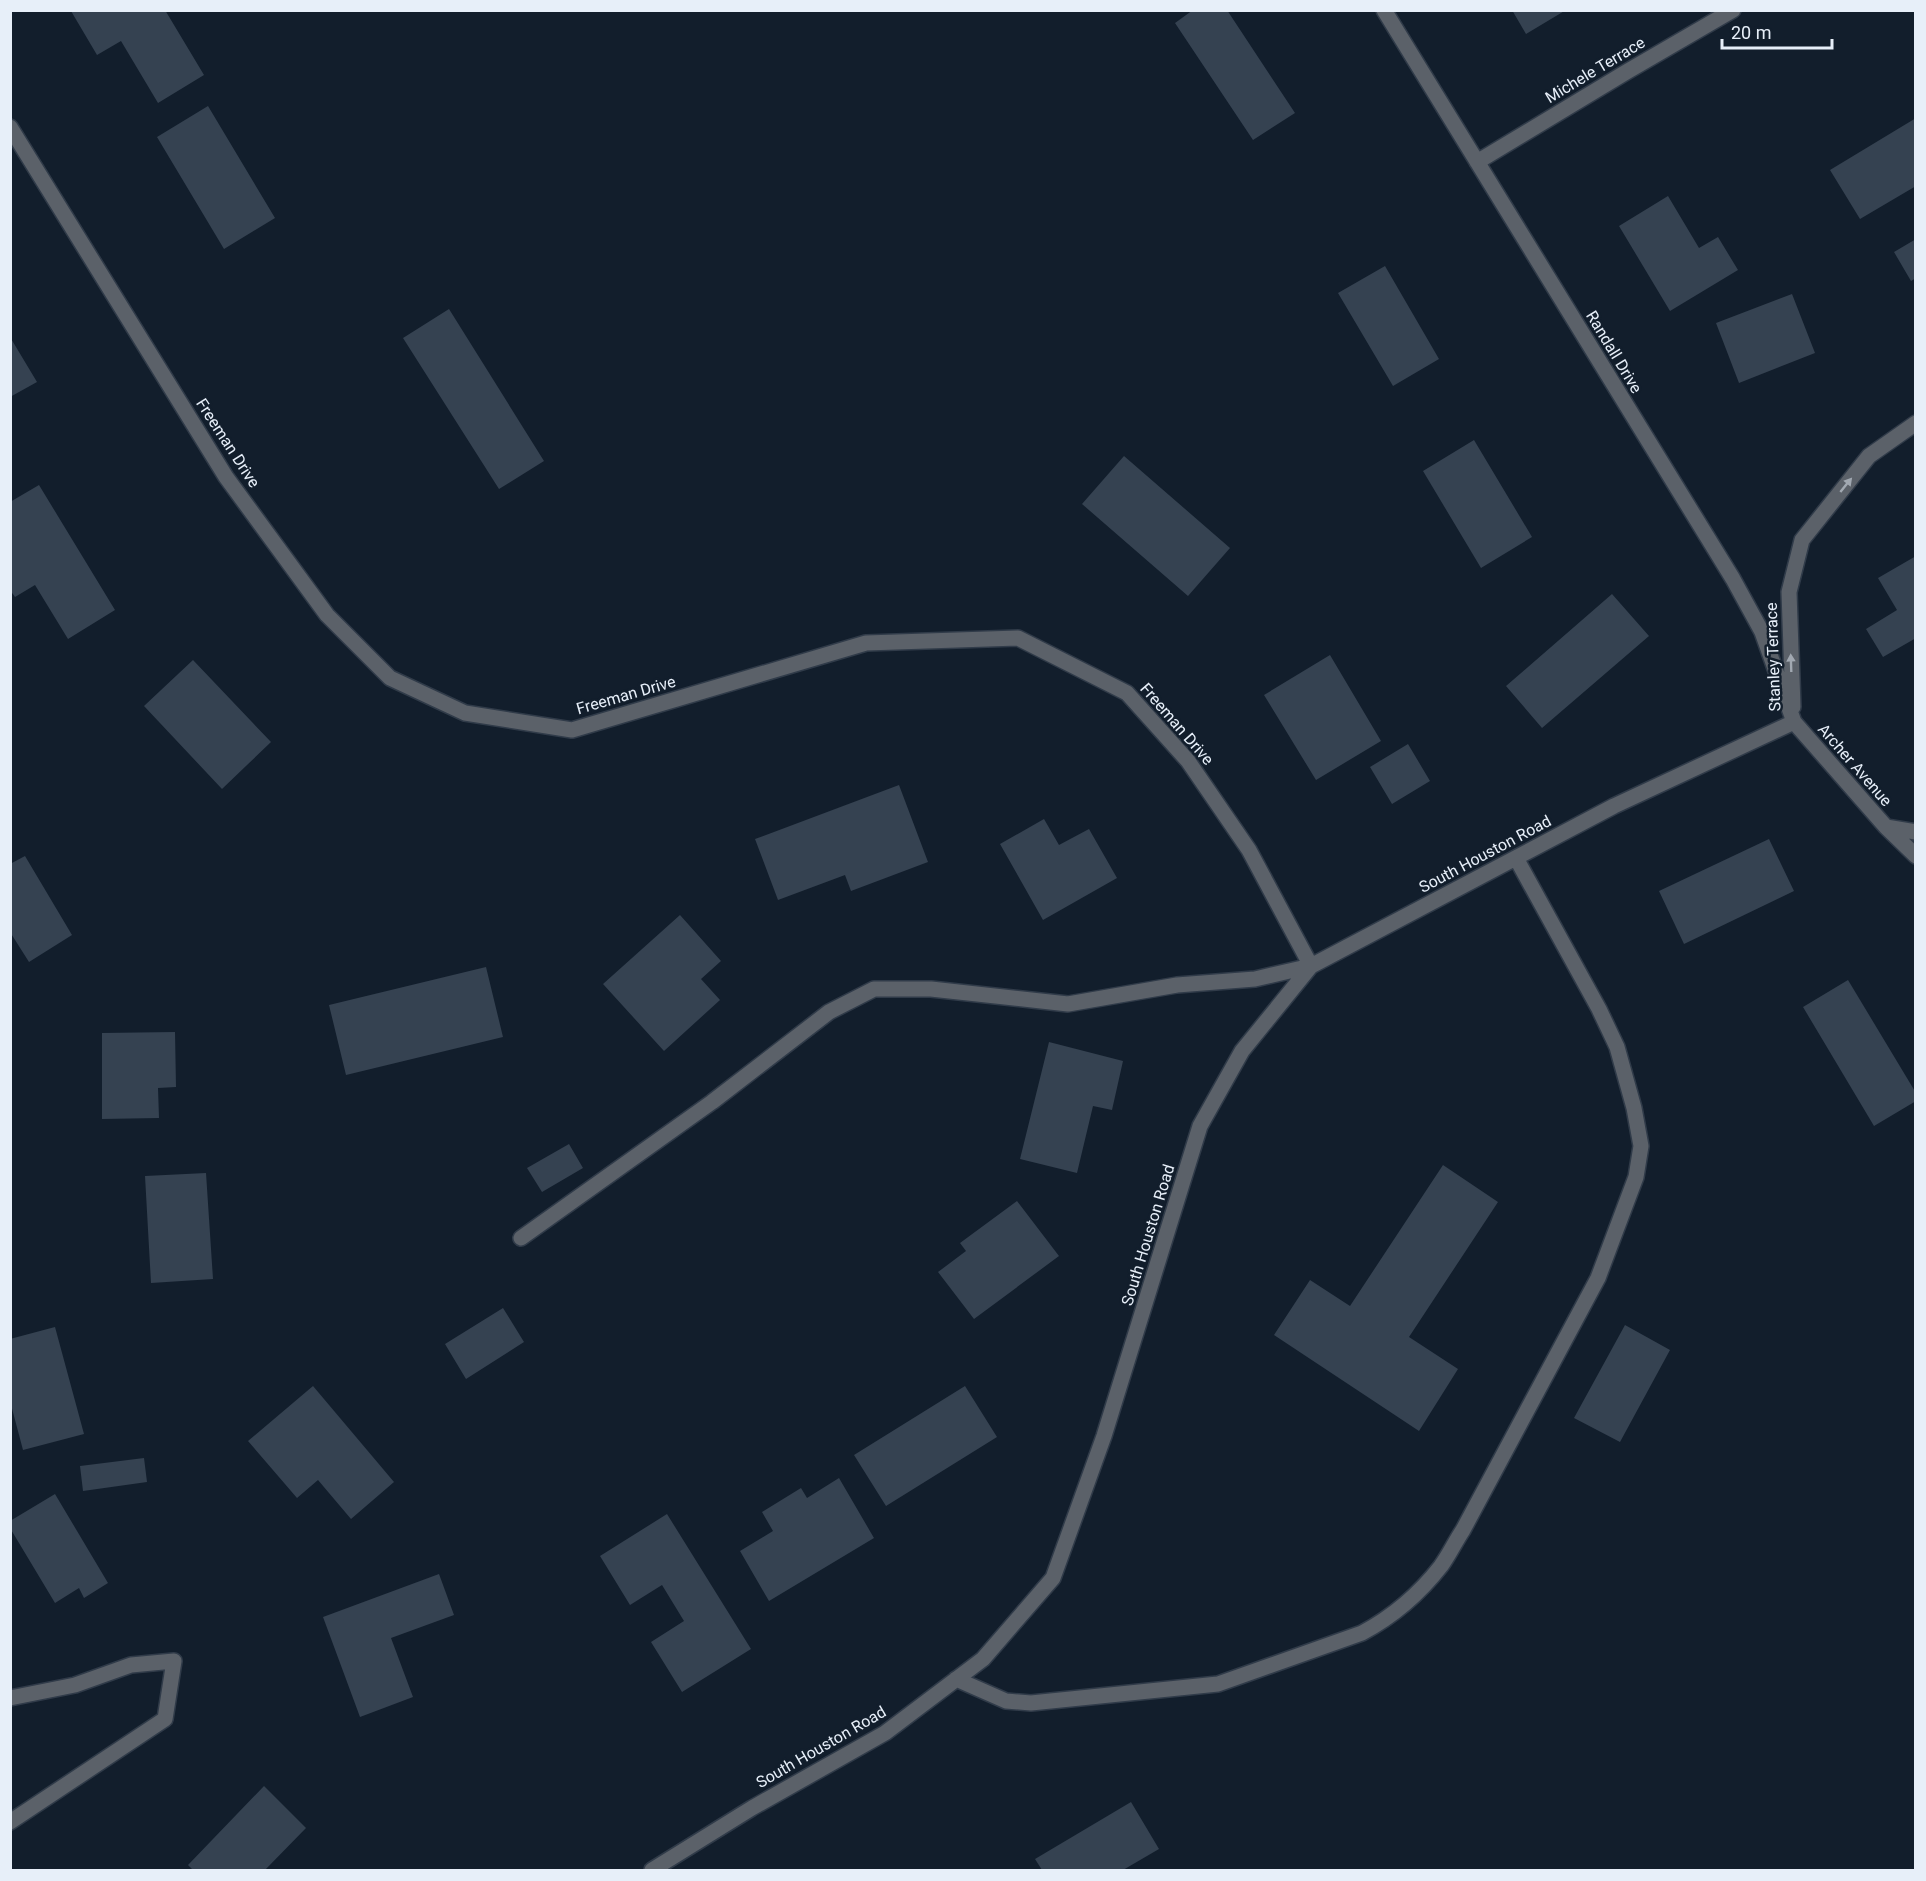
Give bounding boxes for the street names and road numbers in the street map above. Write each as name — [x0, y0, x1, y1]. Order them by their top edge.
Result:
street label: Michele Terrace — [1542, 33, 1648, 107]
street label: Randall Drive — [1582, 307, 1646, 397]
street label: Freeman Drive — [192, 395, 264, 491]
street label: Stanley Terrace — [1762, 602, 1784, 712]
street label: Freeman Drive — [574, 672, 678, 718]
street label: Freeman Drive — [1136, 679, 1218, 769]
street label: Archer Avenue — [1814, 720, 1896, 810]
street label: South Houston Road — [1416, 811, 1554, 897]
street label: South Houston Road — [1117, 1162, 1179, 1308]
street label: South Houston Road — [753, 1702, 889, 1792]

